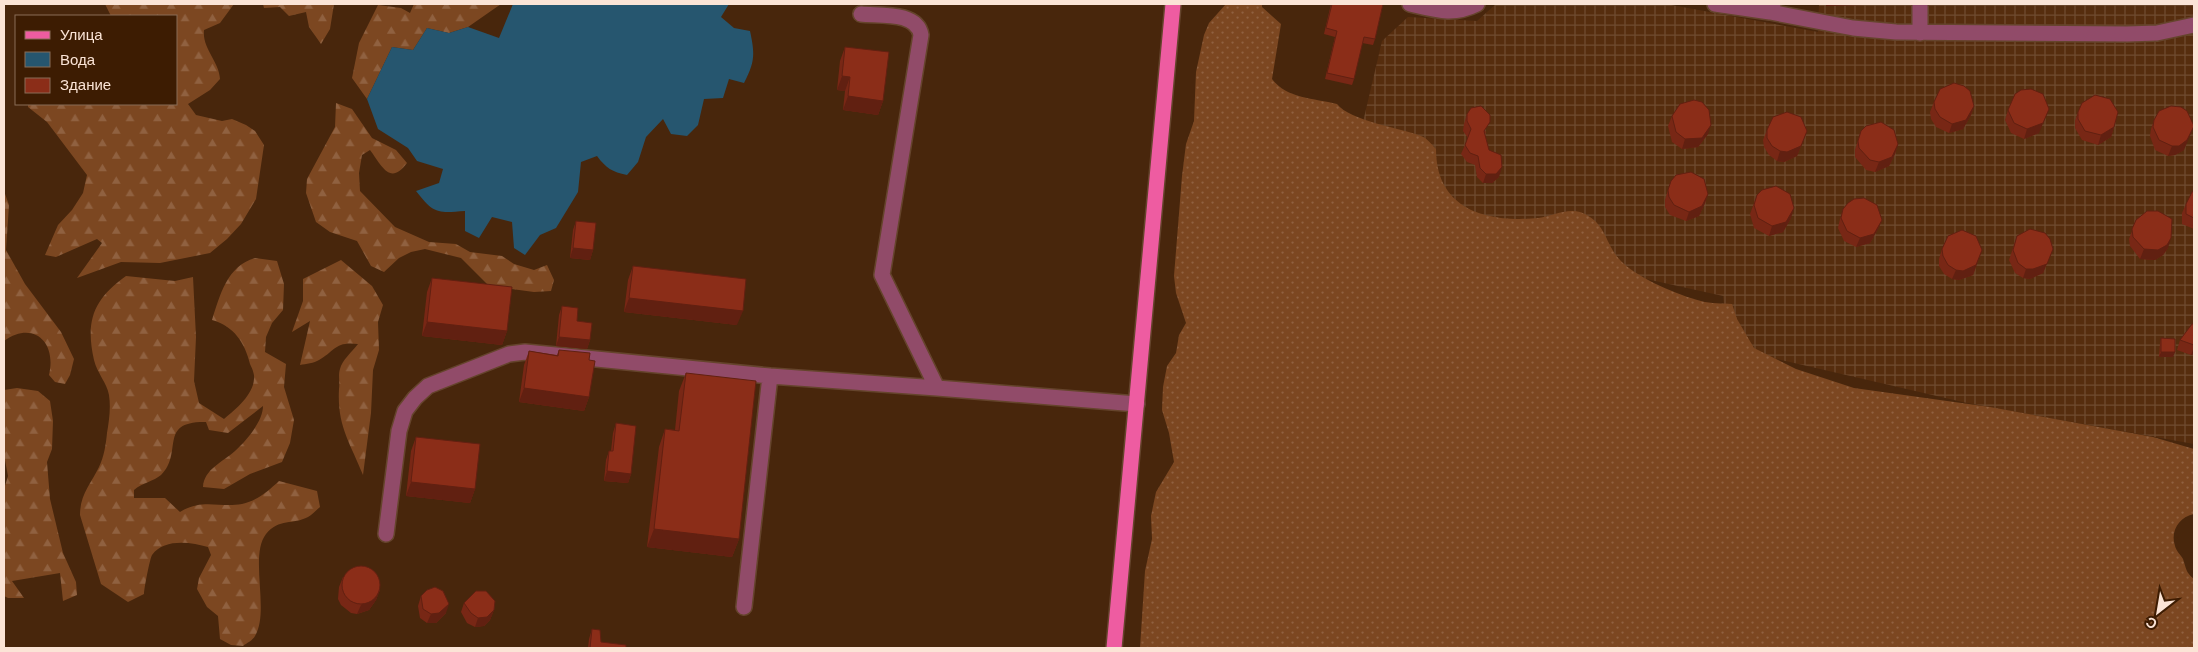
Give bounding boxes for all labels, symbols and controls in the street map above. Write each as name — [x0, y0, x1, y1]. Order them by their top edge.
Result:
legend — [15, 15, 178, 105]
text: Улица — [60, 26, 103, 44]
text: Вода — [60, 51, 96, 69]
text: Здание — [60, 76, 111, 94]
north arrow — [2133, 587, 2183, 637]
text: С — [2143, 614, 2160, 633]

